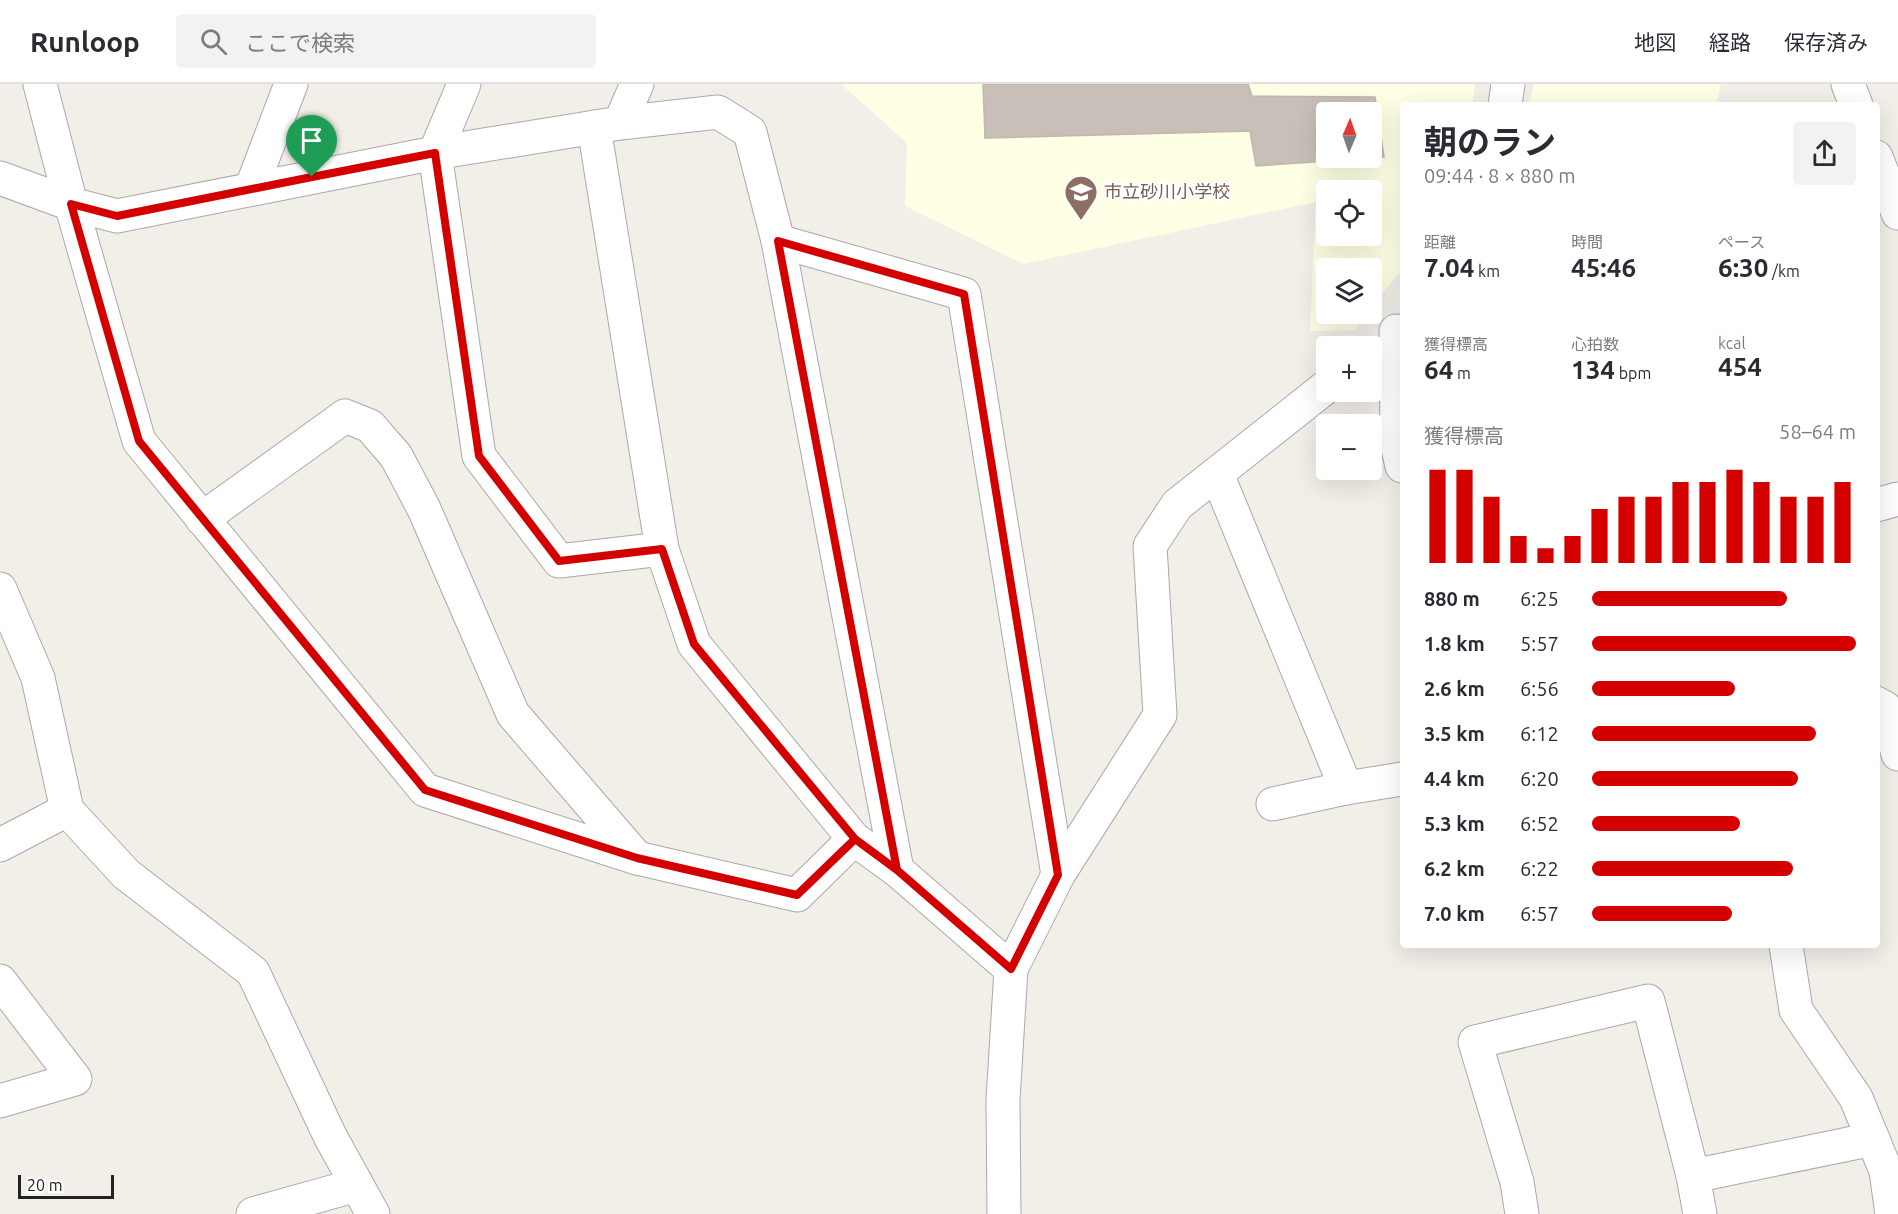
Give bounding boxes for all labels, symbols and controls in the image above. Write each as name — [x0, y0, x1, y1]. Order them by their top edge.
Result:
search box — [176, 14, 596, 68]
icon: search — [197, 25, 230, 58]
text: Runloop — [30, 26, 140, 57]
text: ここで検索 — [245, 30, 355, 55]
text: 地図 — [1634, 30, 1676, 54]
text: 経路 — [1709, 30, 1751, 54]
text: 保存済み — [1784, 30, 1868, 54]
north arrow — [1316, 102, 1382, 168]
map controls — [1316, 102, 1382, 480]
pin — [286, 115, 337, 177]
button: share — [1793, 122, 1856, 185]
text: 朝のラン — [1424, 123, 1556, 160]
icon: arrive — [295, 124, 328, 157]
text: 09:44 · 8 × 880 m — [1424, 164, 1576, 187]
school or university icon: 市立砂川小学校 — [1063, 174, 1099, 221]
button: locate — [1316, 180, 1382, 246]
place label: 市立砂川小学校 — [1104, 181, 1230, 201]
text: 距離 — [1424, 233, 1456, 251]
text: 時間 — [1571, 233, 1603, 251]
text: ペース — [1718, 233, 1765, 251]
text: 7.04 — [1424, 253, 1474, 282]
text: 45:46 — [1571, 253, 1636, 282]
text: 6:30 — [1718, 253, 1768, 282]
button: layers — [1316, 258, 1382, 324]
text: km — [1474, 262, 1500, 280]
text: /km — [1768, 262, 1800, 280]
text: kcal — [1718, 334, 1746, 352]
text: 獲得標高 — [1424, 335, 1488, 353]
text: 心拍数 — [1571, 335, 1619, 353]
button: + — [1316, 336, 1382, 402]
text: 454 — [1718, 352, 1762, 381]
text: 64 — [1424, 355, 1453, 384]
text: 134 — [1571, 355, 1615, 384]
text: m — [1453, 364, 1471, 382]
text: bpm — [1615, 364, 1651, 382]
button: − — [1316, 414, 1382, 480]
text: 58–64 m — [1779, 420, 1856, 443]
text: 獲得標高 — [1424, 424, 1504, 447]
text: 880 m — [1424, 587, 1480, 610]
text: 6:25 — [1520, 587, 1559, 610]
text: 1.8 km — [1424, 632, 1485, 655]
text: 5:57 — [1520, 632, 1559, 655]
text: 2.6 km — [1424, 677, 1485, 700]
text: 6:56 — [1520, 677, 1559, 700]
text: 3.5 km — [1424, 722, 1485, 745]
text: 6:12 — [1520, 722, 1559, 745]
text: 4.4 km — [1424, 767, 1485, 790]
text: 6:20 — [1520, 767, 1559, 790]
text: 5.3 km — [1424, 812, 1485, 835]
text: 6:52 — [1520, 812, 1559, 835]
text: 6.2 km — [1424, 857, 1485, 880]
text: 6:22 — [1520, 857, 1559, 880]
text: 7.0 km — [1424, 902, 1485, 925]
text: 6:57 — [1520, 902, 1559, 925]
scale bar — [18, 1172, 114, 1200]
text: 20 m — [27, 1176, 63, 1194]

